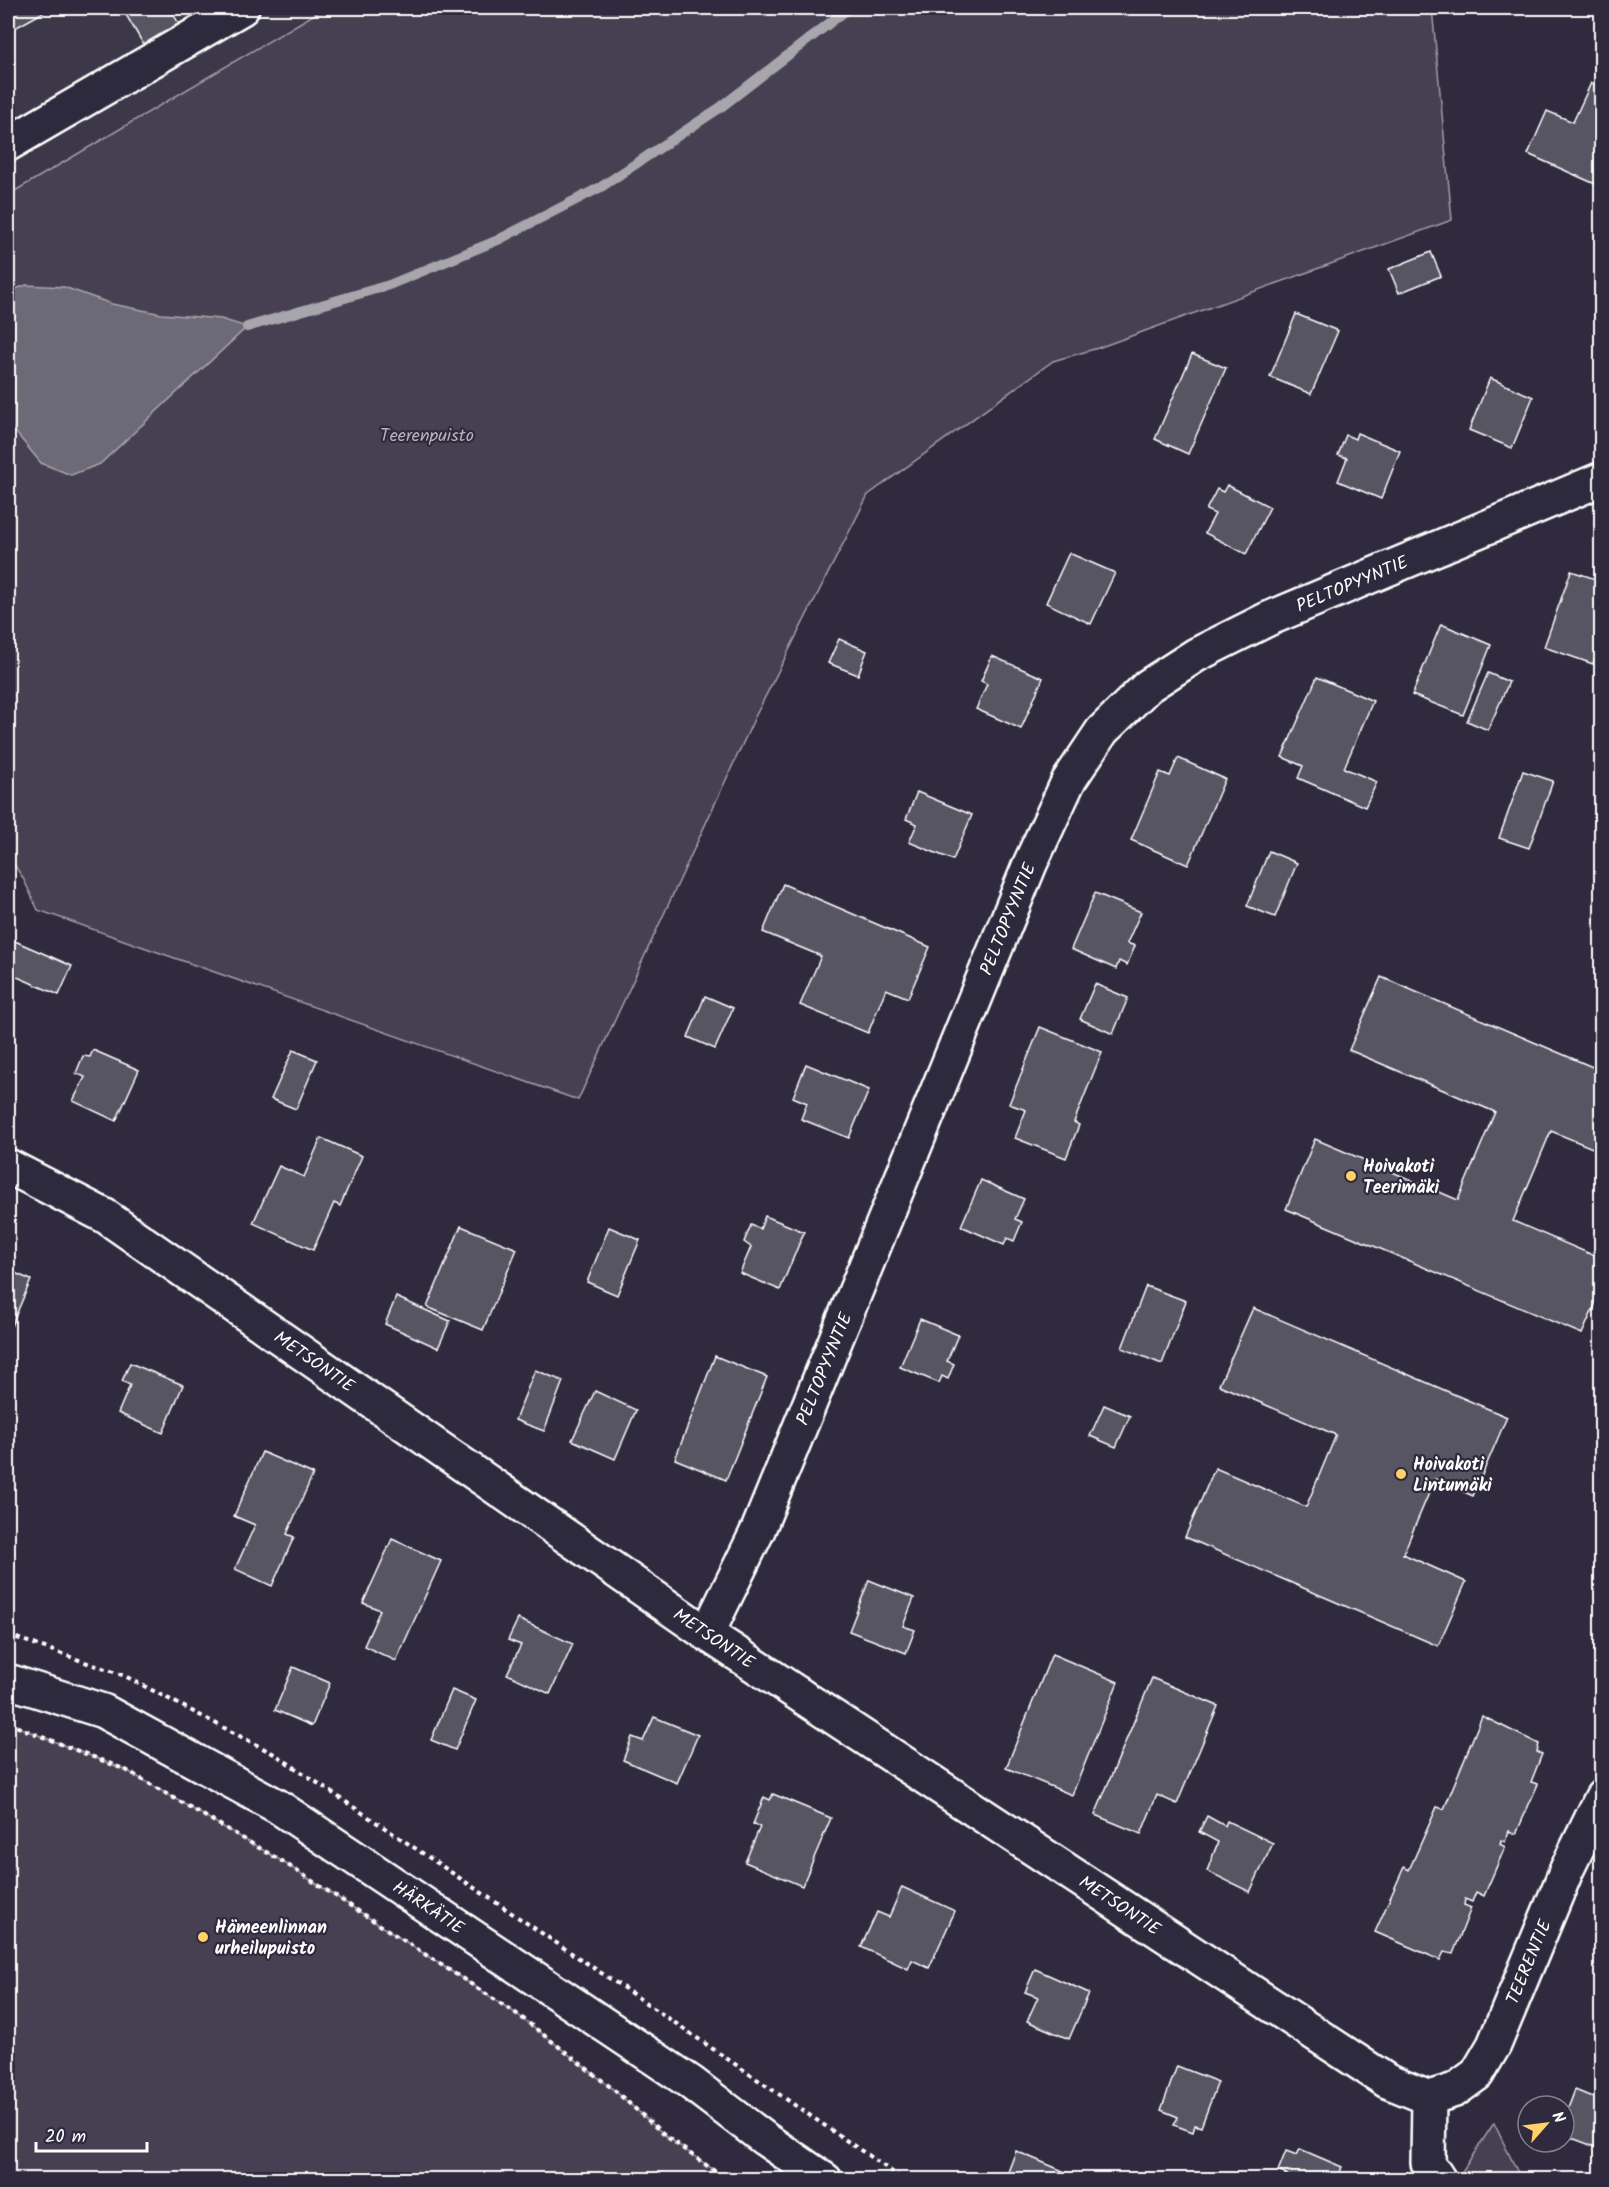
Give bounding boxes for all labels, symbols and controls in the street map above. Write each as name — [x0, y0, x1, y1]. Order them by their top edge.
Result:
park label: Teerenpuisto — [380, 422, 474, 451]
street label: PELTOPYYNTIE — [1292, 549, 1414, 622]
street label: PELTOPYYNTIE — [973, 858, 1045, 980]
place label: Hoivakoti Teerimäki — [1363, 1153, 1439, 1203]
marker: Hoivakoti Teerimäki — [1344, 1169, 1358, 1183]
street label: PELTOPYYNTIE — [789, 1308, 861, 1430]
street label: METSONTIE — [267, 1324, 360, 1401]
place label: Hoivakoti Lintumäki — [1413, 1451, 1492, 1501]
marker: Hoivakoti Lintumäki — [1394, 1467, 1408, 1481]
street label: METSONTIE — [666, 1601, 760, 1678]
street label: METSONTIE — [1072, 1869, 1166, 1944]
street label: HÄRKÄTIE — [386, 1874, 470, 1943]
place label: Hämeenlinnan urheilupuisto — [215, 1914, 327, 1964]
street label: TEERENTIE — [1499, 1915, 1561, 2009]
marker: Hämeenlinnan urheilupuisto — [196, 1930, 210, 1944]
north arrow — [1516, 2094, 1576, 2154]
text: N — [1545, 2107, 1571, 2128]
scale bar — [36, 2115, 147, 2153]
text: 20 m — [45, 2123, 86, 2152]

